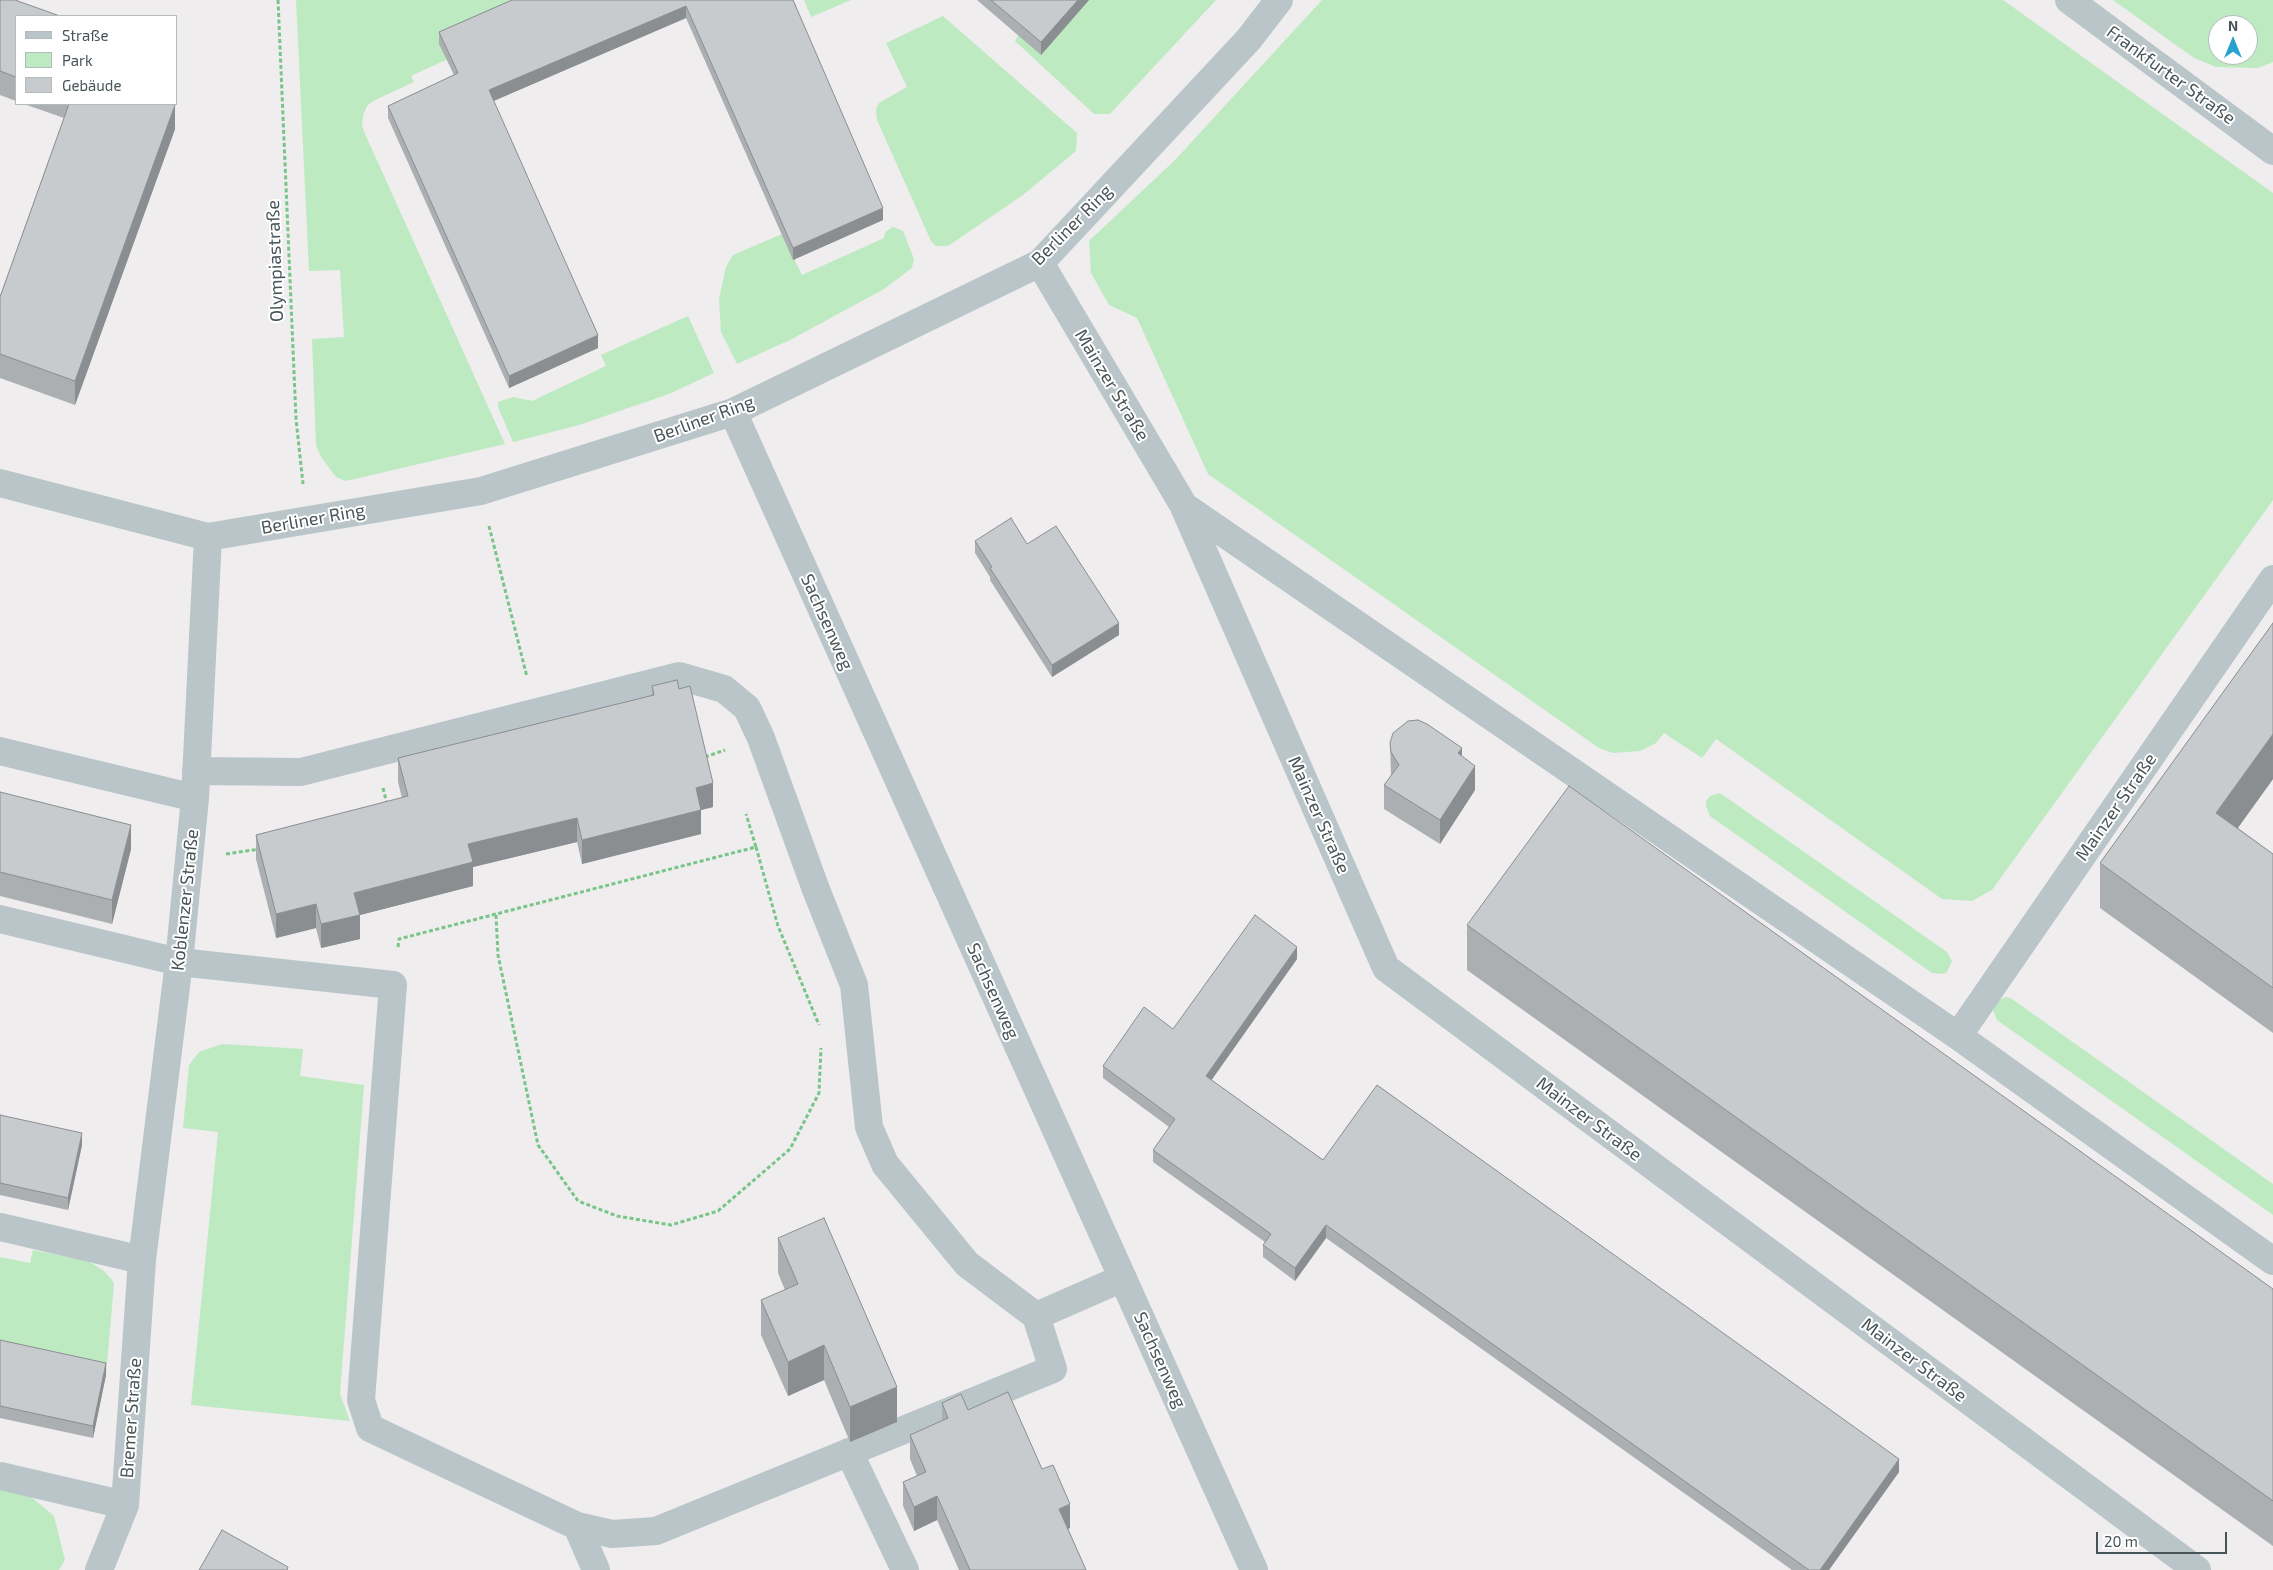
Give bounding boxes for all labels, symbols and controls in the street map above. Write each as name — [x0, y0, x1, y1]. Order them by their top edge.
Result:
legend — [15, 15, 178, 105]
north arrow — [2208, 15, 2258, 65]
text: N — [2228, 17, 2238, 34]
street label: Frankfurter Straße — [2102, 21, 2240, 129]
text: Straße — [62, 26, 108, 44]
text: Park — [62, 51, 93, 69]
text: Gebäude — [62, 76, 121, 94]
street label: Berliner Ring — [1027, 180, 1117, 270]
street label: Olympiastraße — [262, 200, 288, 322]
street label: Mainzer Straße — [1070, 325, 1154, 445]
street label: Berliner Ring — [651, 391, 757, 447]
street label: Berliner Ring — [259, 499, 367, 539]
street label: Sachsenweg — [796, 571, 858, 673]
street label: Mainzer Straße — [2071, 749, 2161, 865]
street label: Mainzer Straße — [1283, 753, 1355, 877]
street label: Koblenzer Straße — [167, 828, 203, 972]
street label: Sachsenweg — [962, 940, 1024, 1042]
street label: Mainzer Straße — [1532, 1072, 1646, 1166]
street label: Sachsenweg — [1129, 1309, 1191, 1411]
street label: Mainzer Straße — [1857, 1313, 1971, 1407]
street label: Bremer Straße — [116, 1357, 146, 1479]
scale bar — [2098, 1522, 2229, 1554]
text: 20 m — [2104, 1532, 2138, 1550]

